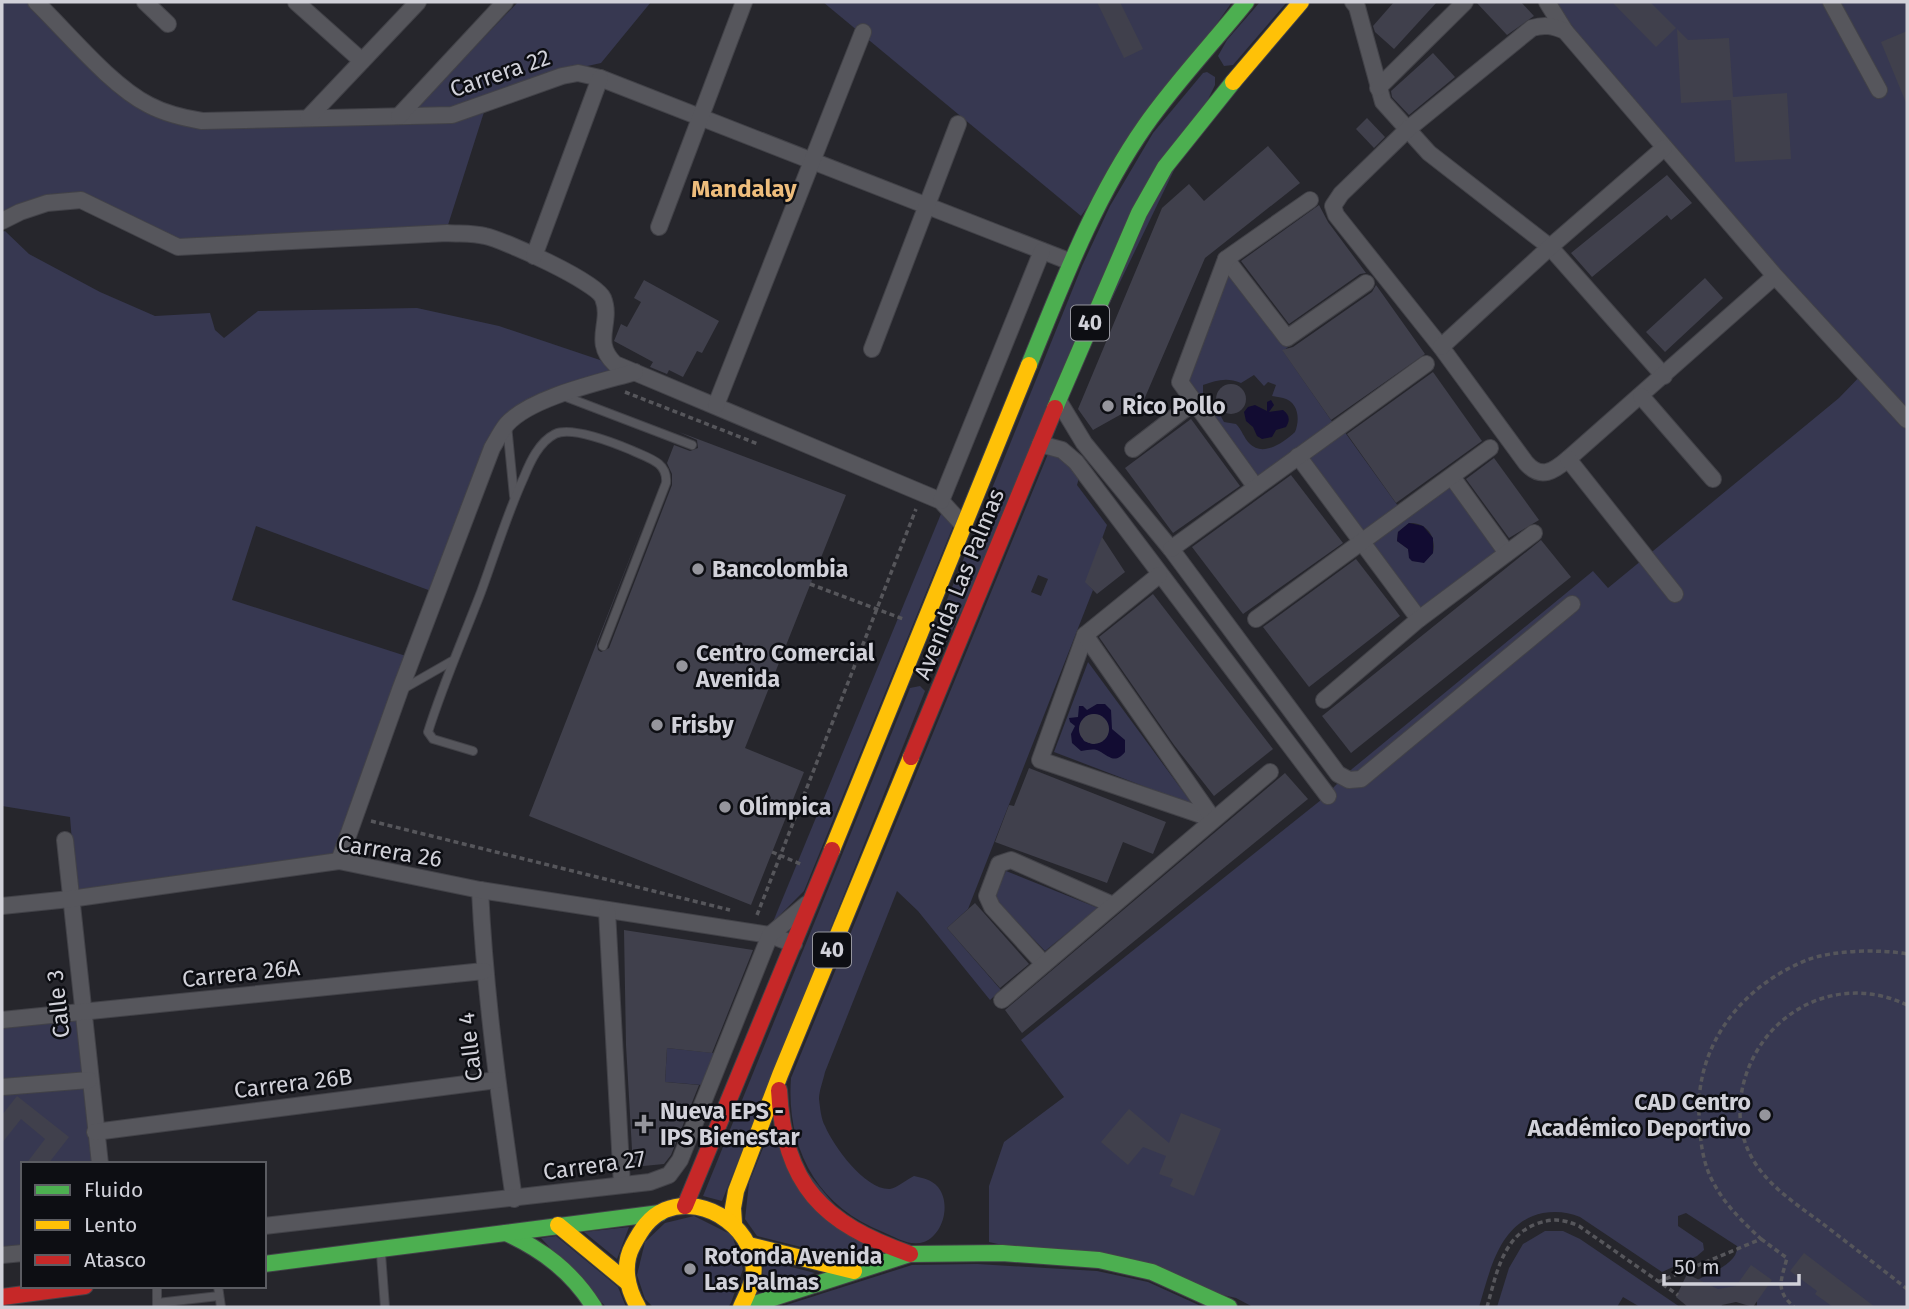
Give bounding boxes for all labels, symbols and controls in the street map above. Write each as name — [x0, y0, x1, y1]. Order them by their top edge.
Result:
street label: Carrera 22 — [446, 43, 554, 103]
district label: Mandalay — [691, 175, 797, 203]
road number: 40 — [1071, 306, 1109, 340]
place label: Rico Pollo — [1122, 392, 1226, 420]
marker: Rico Pollo — [1100, 398, 1116, 414]
street label: Avenida Las Palmas — [908, 484, 1010, 684]
place label: Bancolombia — [712, 555, 848, 583]
marker: Bancolombia — [690, 561, 706, 577]
place label: Centro Comercial Avenida — [695, 639, 875, 693]
marker: Centro Comercial Avenida — [674, 658, 690, 674]
place label: Frisby — [671, 711, 735, 739]
marker: Frisby — [649, 717, 665, 733]
place label: Olímpica — [739, 793, 831, 821]
marker: Olímpica — [717, 799, 733, 815]
street label: Carrera 26 — [336, 829, 444, 873]
road number: 40 — [813, 932, 851, 968]
street label: Carrera 26A — [181, 953, 302, 993]
street label: Calle 3 — [41, 969, 75, 1039]
street label: Calle 4 — [452, 1011, 488, 1083]
street label: Carrera 26B — [232, 1062, 354, 1104]
place label: CAD Centro Académico Deportivo — [1527, 1088, 1751, 1142]
place label: Nueva EPS - IPS Bienestar — [660, 1097, 800, 1151]
marker: CAD Centro Académico Deportivo — [1757, 1107, 1773, 1123]
marker: Nueva EPS - IPS Bienestar — [634, 1114, 654, 1134]
street label: Carrera 27 — [541, 1144, 647, 1186]
legend — [21, 1162, 266, 1288]
text: Fluido — [84, 1177, 143, 1203]
text: Lento — [84, 1212, 137, 1238]
place label: Rotonda Avenida Las Palmas — [704, 1242, 882, 1296]
scale bar — [1664, 1242, 1799, 1286]
text: Atasco — [84, 1247, 146, 1273]
text: 50 m — [1674, 1254, 1720, 1280]
marker: Rotonda Avenida Las Palmas — [682, 1261, 698, 1277]

